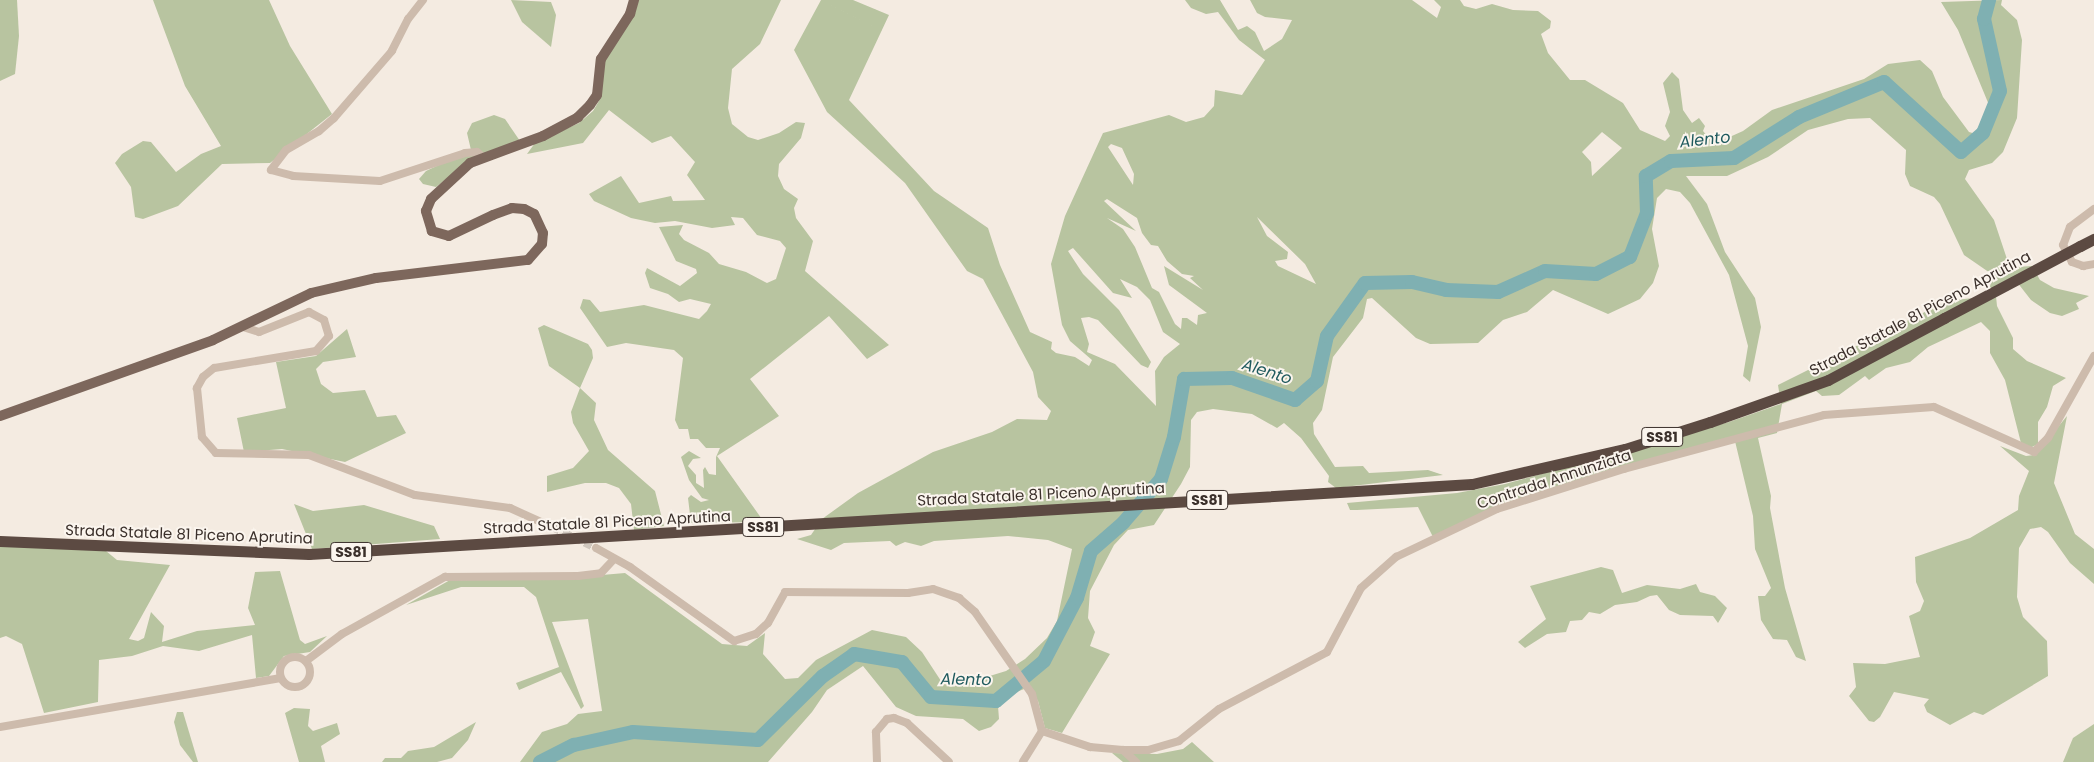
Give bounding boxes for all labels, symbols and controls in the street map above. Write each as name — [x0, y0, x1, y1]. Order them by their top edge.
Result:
water label: Alento — [1679, 128, 1731, 152]
street label: Strada Statale 81 Piceno Aprutina — [1806, 247, 2034, 379]
water label: Alento — [1240, 355, 1294, 389]
road number: SS81 — [1641, 426, 1683, 448]
street label: Contrada Annunziata — [1475, 446, 1633, 512]
street label: Strada Statale 81 Piceno Aprutina — [917, 479, 1165, 509]
road number: SS81 — [1186, 488, 1228, 512]
street label: Strada Statale 81 Piceno Aprutina — [483, 507, 731, 537]
road number: SS81 — [742, 516, 784, 538]
street label: Strada Statale 81 Piceno Aprutina — [65, 521, 313, 547]
road number: SS81 — [330, 540, 372, 564]
water label: Alento — [940, 670, 992, 690]

